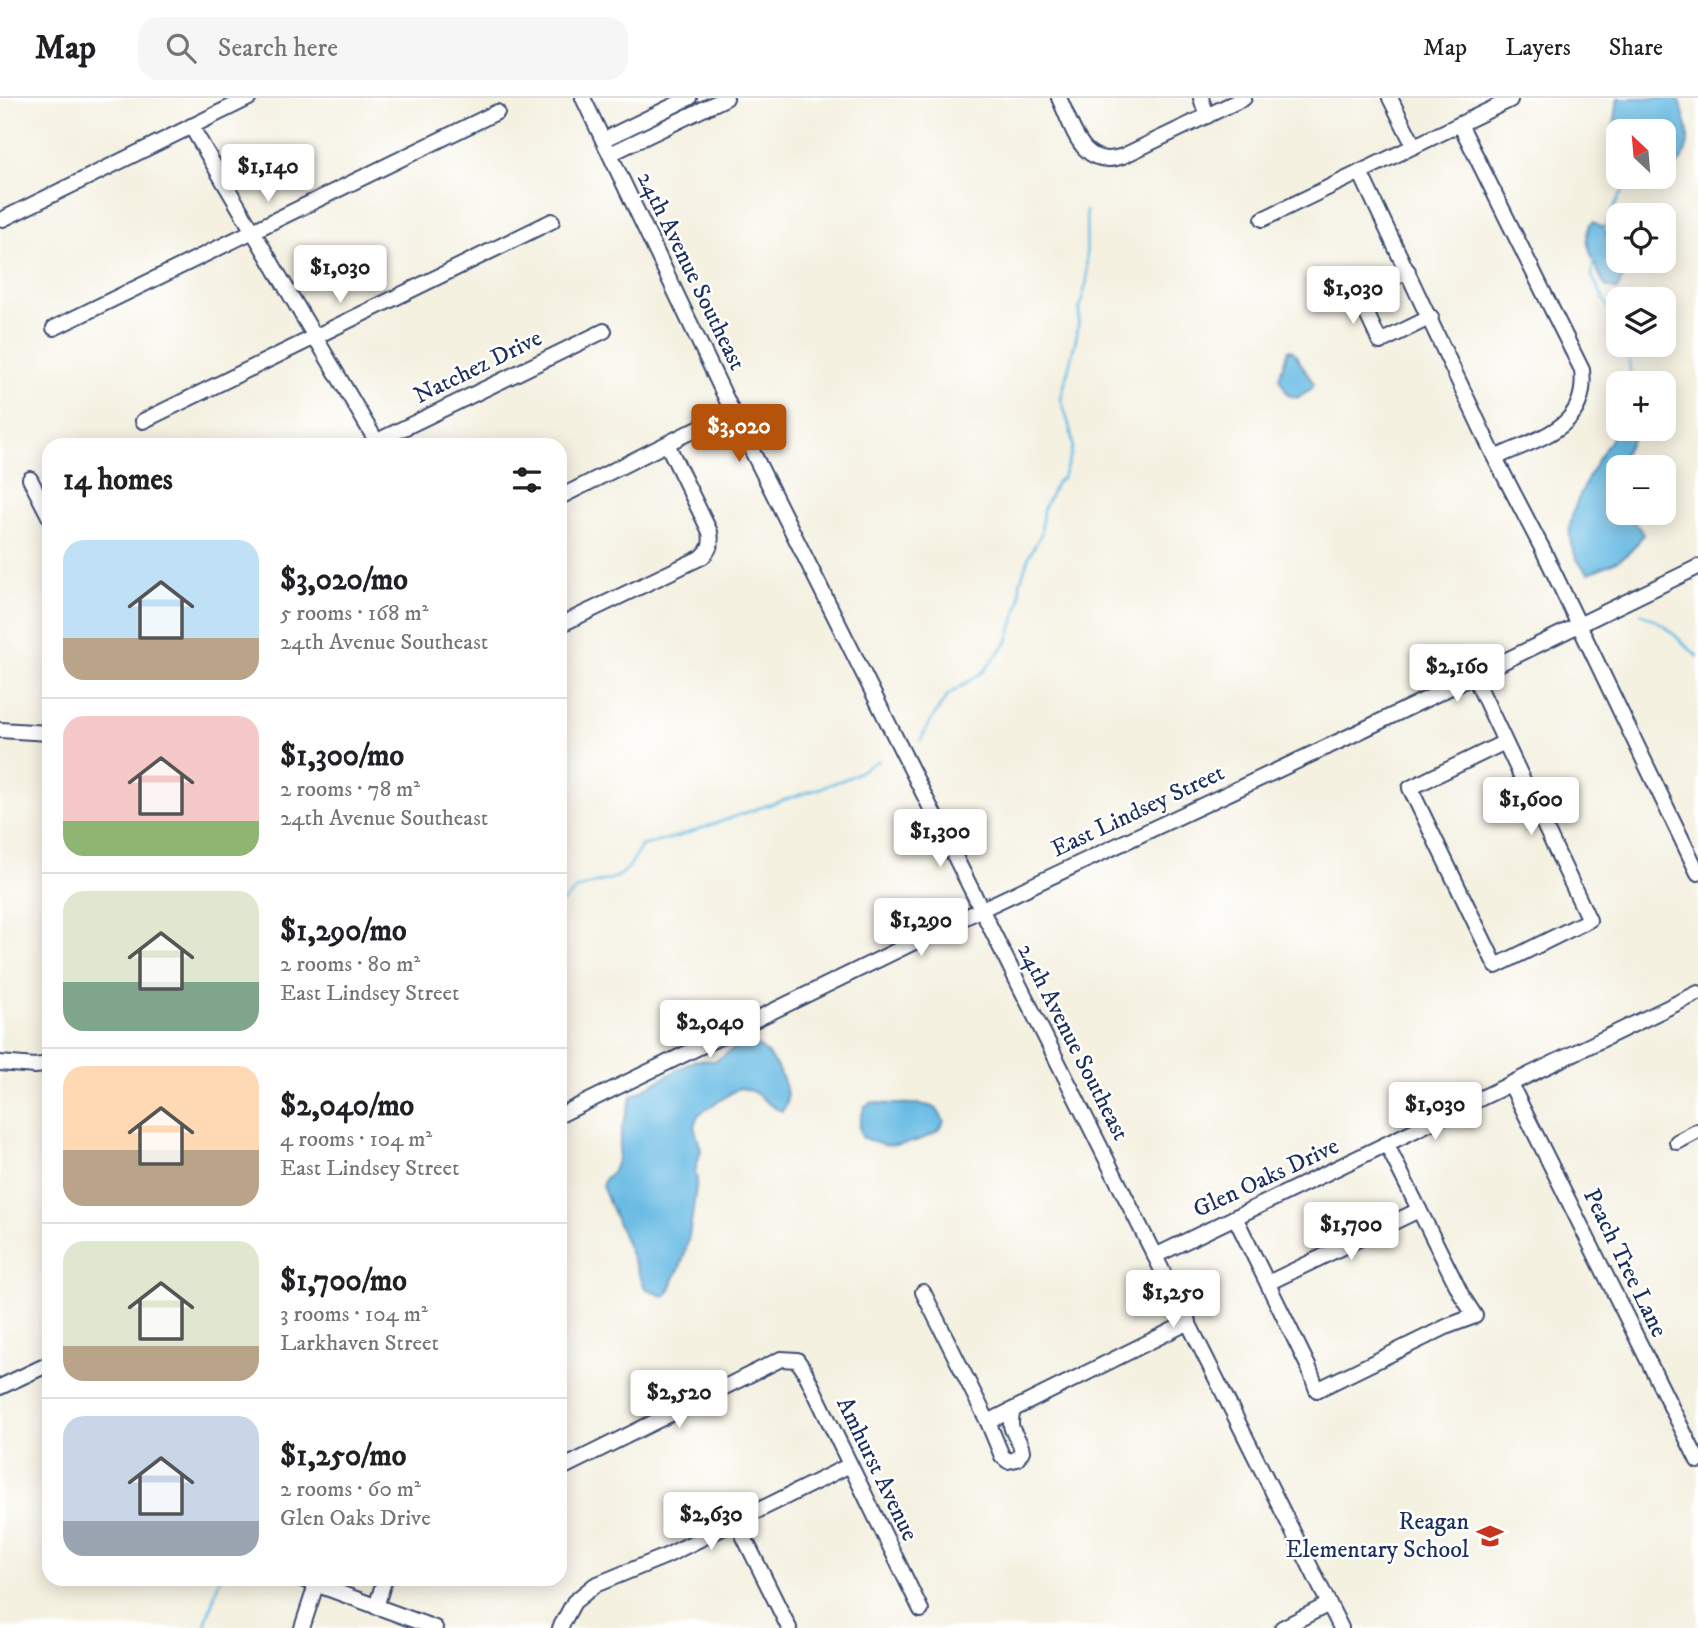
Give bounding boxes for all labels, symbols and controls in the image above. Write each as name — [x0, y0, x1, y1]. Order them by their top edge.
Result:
search box — [138, 17, 628, 80]
text: Map — [35, 28, 96, 69]
icon: search — [162, 29, 200, 67]
text: Search here — [218, 32, 338, 65]
text: Map — [1423, 33, 1467, 63]
text: Layers — [1505, 33, 1571, 63]
text: Share — [1609, 33, 1663, 63]
north arrow — [1606, 119, 1676, 189]
map controls — [1606, 119, 1676, 525]
pin: $1,140 — [211, 144, 325, 204]
text: $1,140 — [237, 152, 299, 181]
street label: 24th Avenue Southeast — [630, 167, 752, 375]
button: locate — [1606, 203, 1676, 273]
pin: $1,030 — [283, 246, 397, 305]
text: $1,030 — [310, 253, 370, 282]
pin: $1,030 — [1296, 266, 1410, 326]
text: $1,030 — [1323, 274, 1383, 303]
button: layers — [1606, 287, 1676, 357]
street label: Natchez Drive — [409, 323, 547, 411]
button: + — [1606, 371, 1676, 441]
pin: $3,020 — [682, 404, 796, 464]
text: $3,020 — [707, 412, 771, 441]
button: − — [1606, 455, 1676, 525]
icon: filters — [508, 461, 546, 499]
text: 14 homes — [63, 462, 173, 499]
text: $3,020/mo — [280, 562, 408, 599]
icon: home — [119, 568, 203, 652]
text: 5 rooms · 168 m² — [280, 599, 428, 628]
text: 24th Avenue Southeast — [280, 628, 488, 657]
pin: $2,160 — [1400, 644, 1514, 704]
text: $2,160 — [1426, 652, 1489, 681]
text: $1,300/mo — [280, 738, 404, 775]
icon: home — [119, 744, 203, 828]
street label: East Lindsey Street — [1047, 758, 1229, 864]
text: 2 rooms · 78 m² — [280, 775, 420, 804]
pin: $1,600 — [1474, 778, 1588, 837]
text: $1,600 — [1499, 785, 1563, 814]
text: 24th Avenue Southeast — [280, 804, 488, 833]
pin: $1,300 — [883, 810, 997, 869]
text: $1,300 — [910, 817, 970, 846]
pin: $1,290 — [864, 898, 978, 958]
text: $1,290 — [890, 906, 952, 935]
text: $1,290/mo — [280, 913, 407, 950]
icon: home — [119, 919, 203, 1003]
street label: 24th Avenue Southeast — [1010, 938, 1136, 1146]
text: 2 rooms · 80 m² — [280, 950, 420, 979]
text: East Lindsey Street — [280, 979, 459, 1008]
pin: $2,040 — [653, 1000, 767, 1060]
text: $2,040 — [676, 1008, 744, 1037]
pin: $1,030 — [1378, 1082, 1492, 1142]
text: $2,040/mo — [280, 1088, 414, 1125]
text: $1,030 — [1405, 1090, 1465, 1119]
icon: home — [119, 1094, 203, 1178]
text: 4 rooms · 104 m² — [280, 1125, 432, 1154]
street label: Glen Oaks Drive — [1188, 1131, 1344, 1225]
text: East Lindsey Street — [280, 1154, 459, 1183]
street label: Peach Tree Lane — [1576, 1184, 1674, 1342]
pin: $1,700 — [1294, 1202, 1408, 1262]
text: $1,700 — [1320, 1210, 1382, 1239]
text: $1,700/mo — [280, 1263, 407, 1300]
icon: home — [119, 1269, 203, 1353]
pin: $1,250 — [1116, 1270, 1230, 1330]
text: $1,250 — [1142, 1278, 1204, 1307]
text: 3 rooms · 104 m² — [280, 1300, 428, 1329]
text: Larkhaven Street — [280, 1329, 439, 1358]
pin: $2,520 — [622, 1370, 736, 1430]
text: $2,520 — [646, 1378, 712, 1407]
street label: Amhurst Avenue — [829, 1392, 925, 1546]
text: $1,250/mo — [280, 1438, 406, 1475]
icon: home — [119, 1444, 203, 1528]
text: 2 rooms · 60 m² — [280, 1475, 421, 1504]
pin: $2,630 — [654, 1492, 768, 1552]
text: $2,630 — [679, 1500, 743, 1529]
text: Glen Oaks Drive — [280, 1504, 431, 1533]
place label: Reagan Elementary School — [1285, 1507, 1470, 1565]
school or university icon: Reagan Elementary School — [1475, 1521, 1505, 1551]

